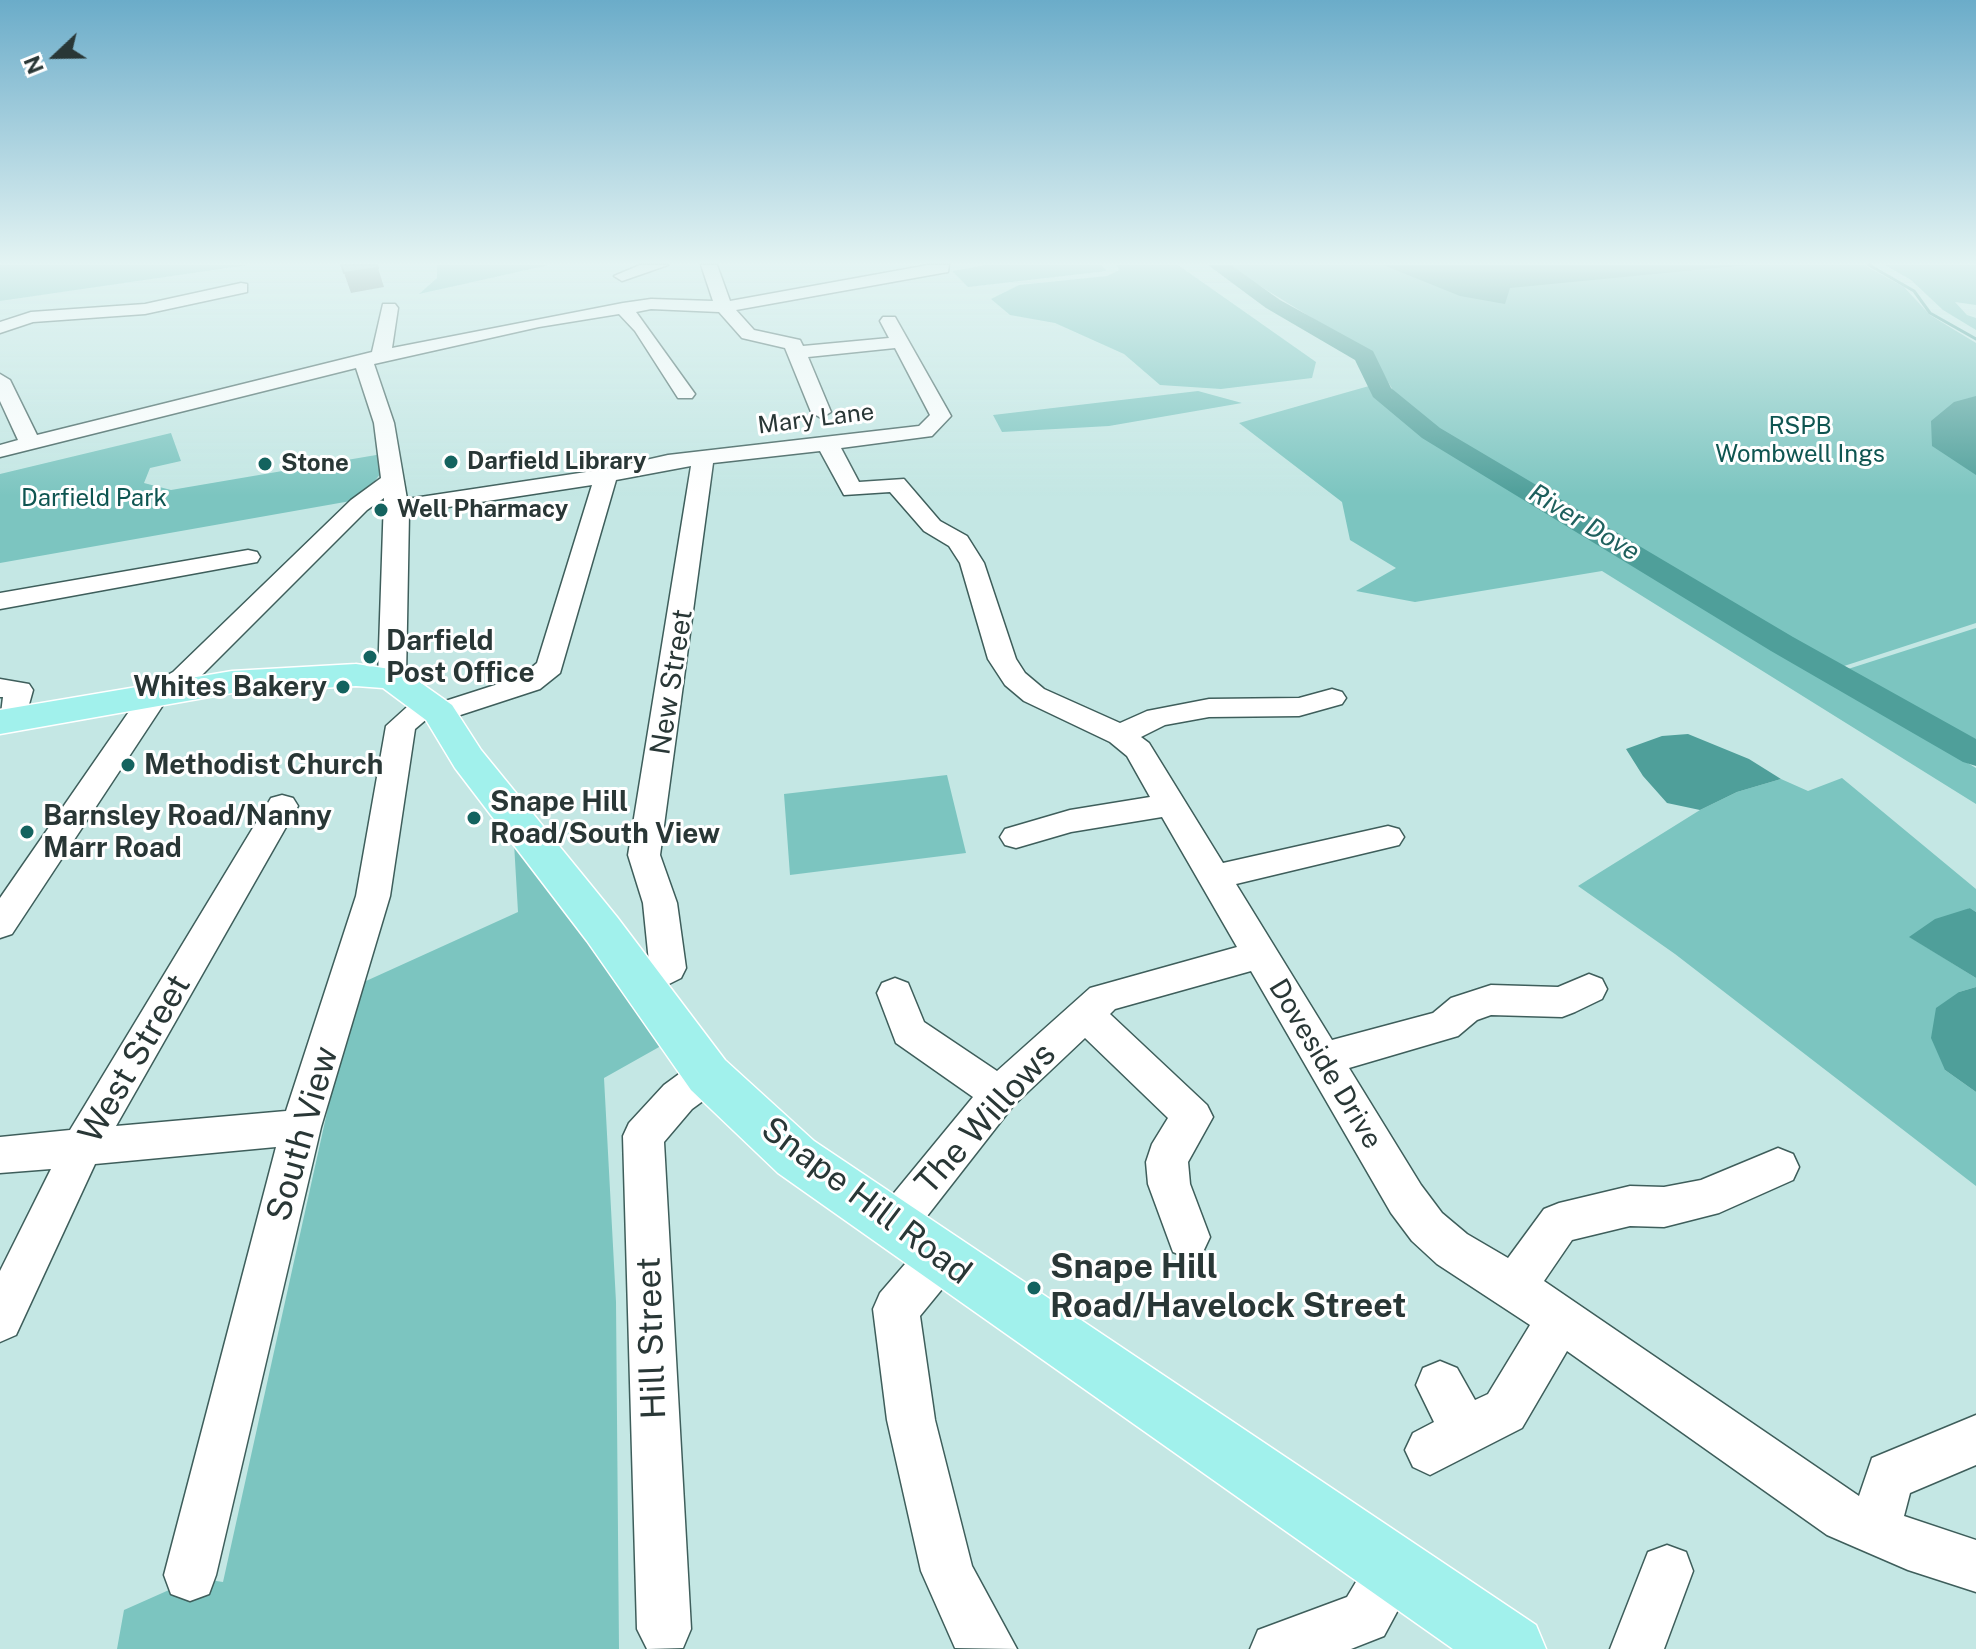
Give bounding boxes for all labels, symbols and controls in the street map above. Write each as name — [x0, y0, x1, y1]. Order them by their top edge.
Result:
north arrow — [16, 16, 96, 96]
text: N — [18, 52, 49, 78]
street label: Mary Lane — [756, 398, 876, 440]
park label: RSPB Wombwell Ings — [1715, 413, 1885, 469]
place label: Darfield Library — [467, 448, 646, 476]
place label: Stone — [281, 450, 349, 478]
marker: Darfield Library — [442, 453, 460, 471]
marker: Stone — [256, 455, 274, 473]
water label: River Dove — [1523, 478, 1645, 568]
park label: Darfield Park — [21, 485, 167, 513]
place label: Well Pharmacy — [397, 496, 568, 524]
marker: Well Pharmacy — [372, 501, 390, 519]
street label: New Street — [644, 607, 700, 757]
place label: Darfield Post Office — [386, 624, 535, 690]
marker: Darfield Post Office — [361, 648, 379, 666]
place label: Whites Bakery — [133, 670, 327, 704]
marker: Whites Bakery — [334, 678, 352, 696]
place label: Methodist Church — [144, 748, 383, 782]
marker: Methodist Church — [119, 756, 137, 774]
place label: Snape Hill Road/South View — [490, 785, 720, 851]
place label: Barnsley Road/Nanny Marr Road — [43, 799, 332, 865]
marker: Snape Hill Road/South View — [465, 809, 483, 827]
marker: Barnsley Road/Nanny Marr Road — [18, 823, 36, 841]
street label: West Street — [70, 968, 200, 1150]
street label: Doveside Drive — [1261, 973, 1389, 1155]
street label: The Willows — [907, 1035, 1065, 1203]
street label: South View — [259, 1042, 347, 1226]
street label: Snape Hill Road — [753, 1109, 979, 1293]
place label: Snape Hill Road/Havelock Street — [1050, 1248, 1406, 1328]
street label: Hill Street — [629, 1256, 675, 1420]
marker: Snape Hill Road/Havelock Street — [1025, 1279, 1043, 1297]

